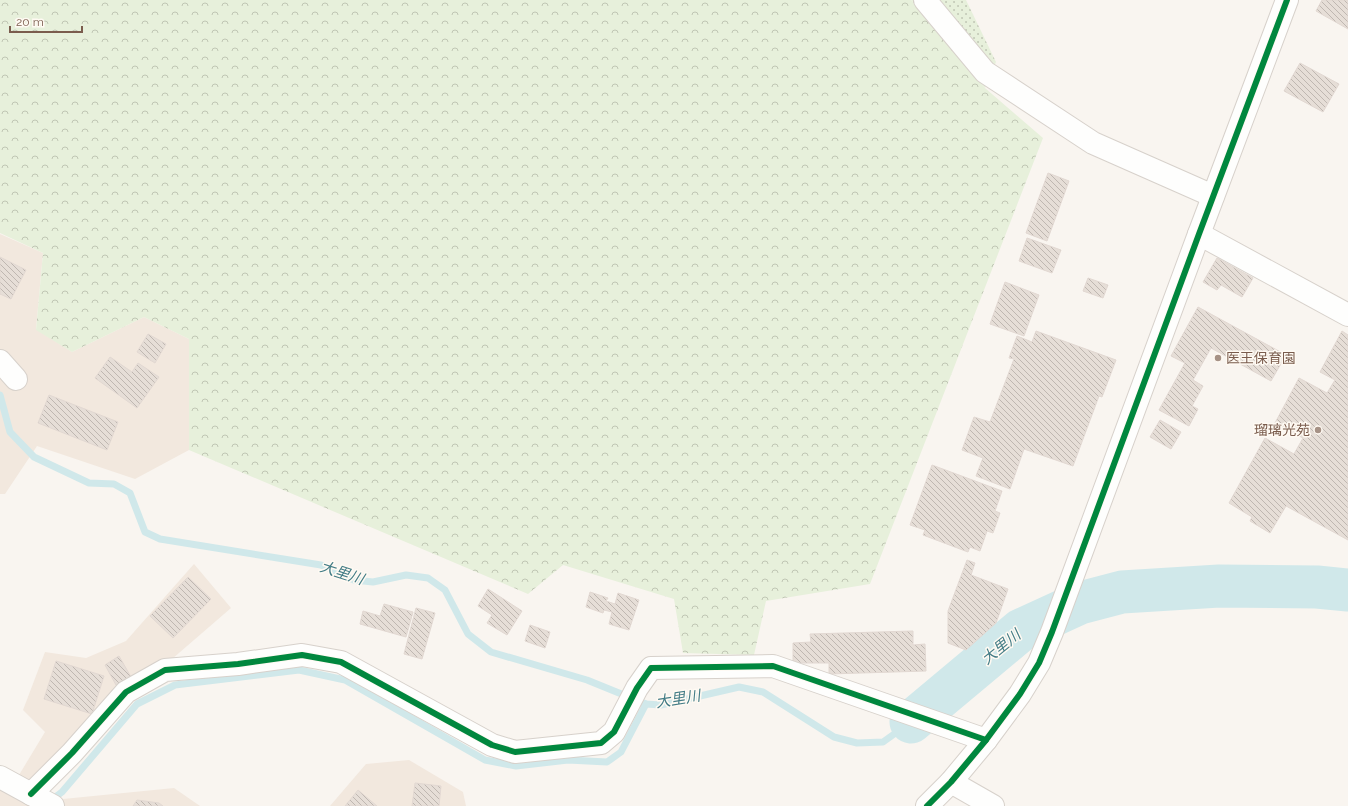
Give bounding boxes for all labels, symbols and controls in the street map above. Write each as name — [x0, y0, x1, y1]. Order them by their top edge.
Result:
scale bar — [10, 8, 82, 34]
text: 20 m — [16, 15, 44, 29]
place label: 医王保育園 — [1226, 350, 1296, 366]
marker: 医王保育園 — [1213, 353, 1223, 363]
place label: 瑠璃光苑 — [1254, 422, 1310, 438]
marker: 瑠璃光苑 — [1313, 425, 1323, 435]
water label: 大里川 — [318, 557, 368, 589]
water label: 大里川 — [978, 625, 1026, 668]
water label: 大里川 — [654, 686, 704, 711]

